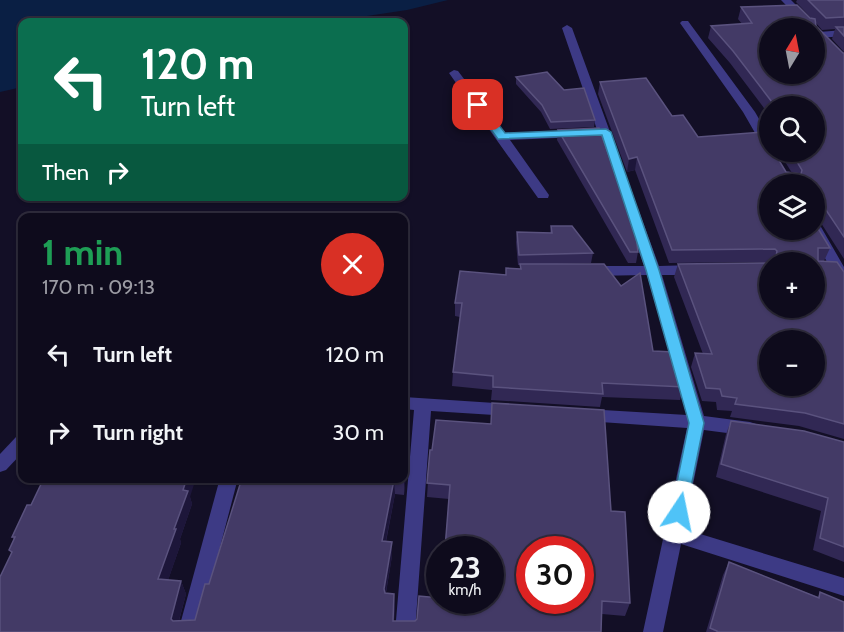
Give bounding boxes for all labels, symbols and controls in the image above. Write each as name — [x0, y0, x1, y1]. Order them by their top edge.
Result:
north arrow — [759, 18, 825, 84]
map controls — [759, 18, 825, 396]
text: 120 m — [141, 38, 254, 90]
icon: left — [42, 42, 120, 120]
pin — [452, 79, 503, 130]
icon: arrive — [461, 88, 494, 121]
text: Turn left — [141, 90, 235, 123]
button: search — [759, 96, 825, 162]
icon: right — [101, 156, 134, 189]
text: Then — [42, 159, 89, 186]
button: layers — [759, 174, 825, 240]
text: 1 min — [42, 230, 123, 274]
button: close — [321, 233, 384, 296]
button: + — [759, 252, 825, 318]
text: 170 m · 09:13 — [42, 275, 155, 299]
button: − — [759, 330, 825, 396]
icon: left — [42, 338, 75, 371]
text: Turn left — [93, 341, 172, 368]
text: 120 m — [326, 341, 384, 368]
icon: right — [42, 416, 75, 449]
text: Turn right — [93, 419, 183, 446]
text: 30 m — [332, 419, 384, 446]
position arrow — [647, 480, 711, 544]
speed limit sign: 30 — [516, 536, 594, 614]
text: 23 — [449, 549, 481, 586]
text: km/h — [449, 581, 481, 599]

